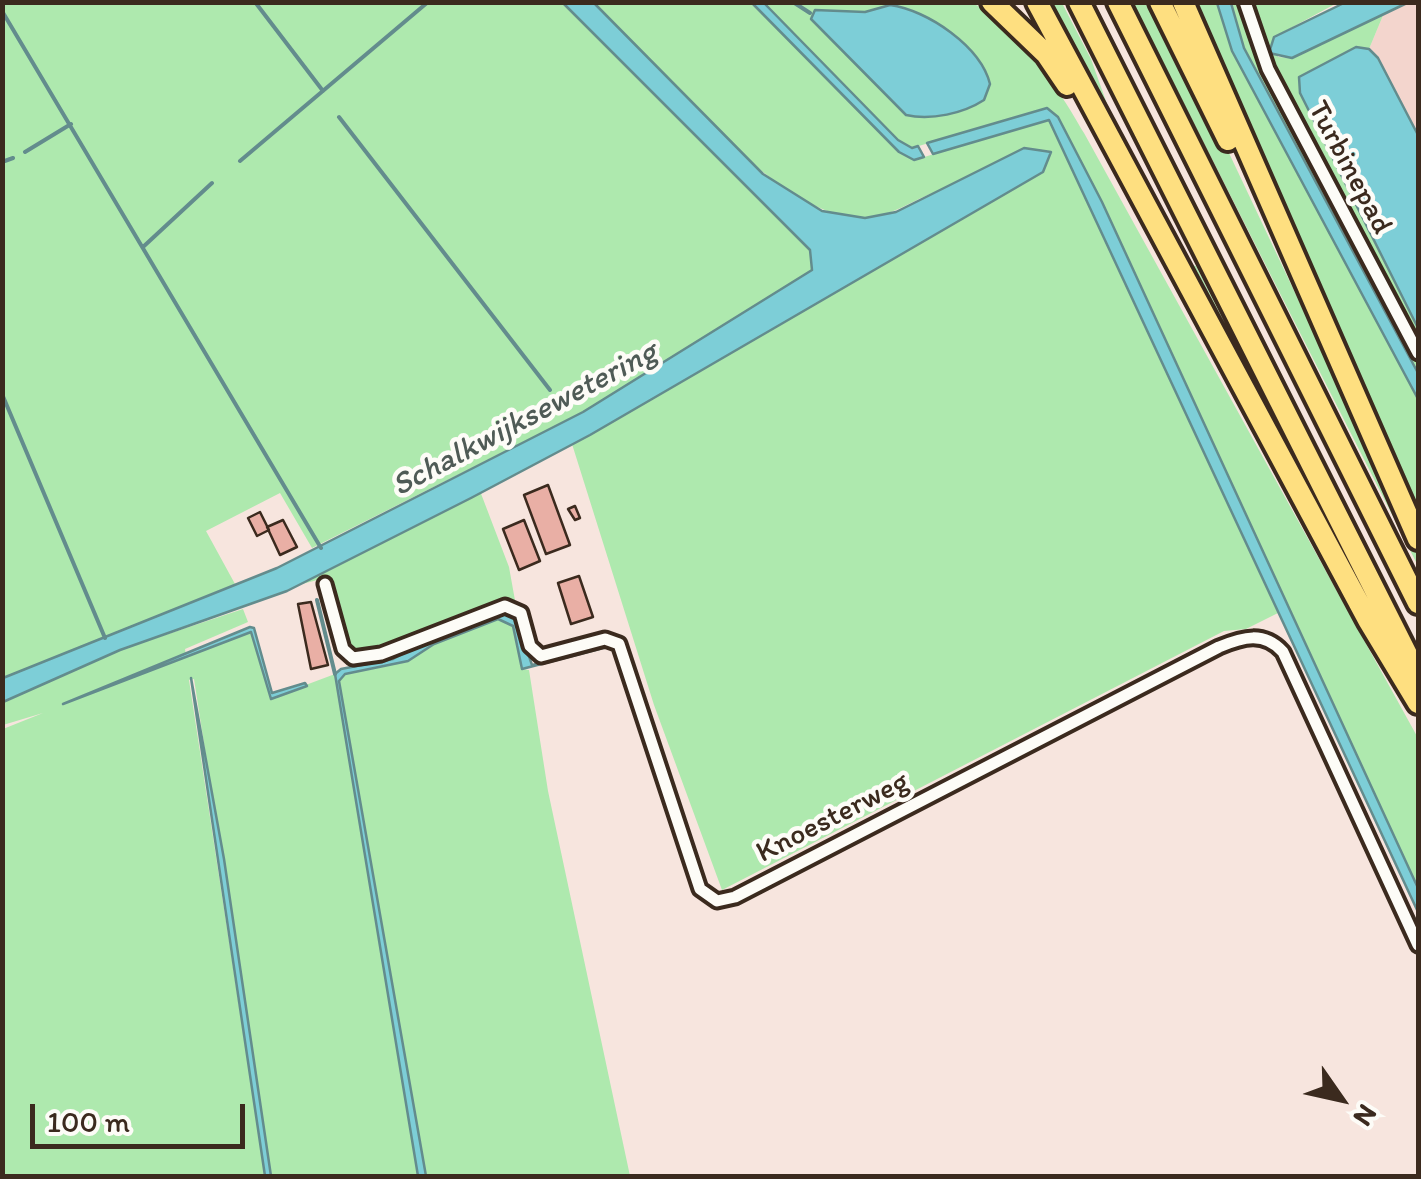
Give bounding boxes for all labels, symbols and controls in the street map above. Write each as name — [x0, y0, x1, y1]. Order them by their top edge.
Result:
street label: Turbinepad — [1299, 95, 1399, 241]
water label: Schalkwijksewetering — [386, 334, 664, 506]
street label: Knoesterweg — [751, 764, 915, 872]
north arrow — [1291, 1049, 1391, 1149]
scale bar — [35, 1084, 250, 1146]
text: N — [1346, 1098, 1385, 1133]
text: 100 m — [47, 1103, 130, 1140]

